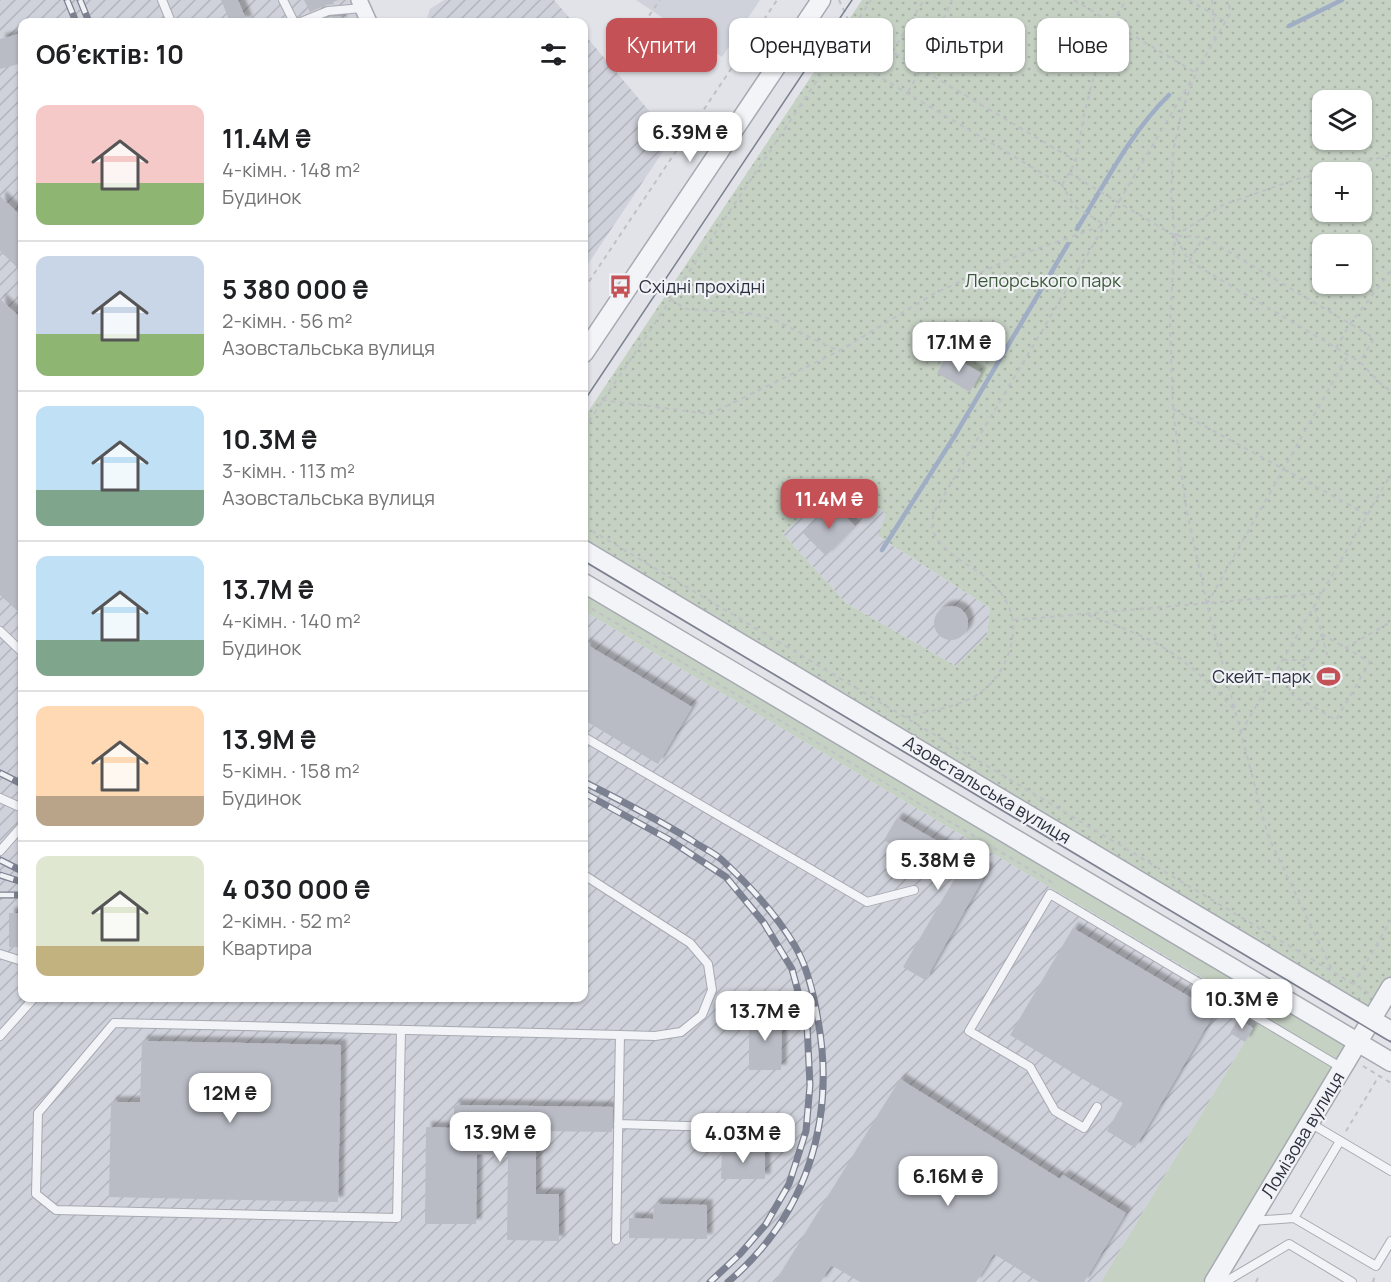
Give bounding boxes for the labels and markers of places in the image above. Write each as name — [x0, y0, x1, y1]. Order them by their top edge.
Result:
pin: 6.39M ₴ — [635, 112, 745, 163]
bus stop icon: Східні прохідні — [608, 274, 634, 300]
place label: Східні прохідні — [639, 274, 765, 298]
pin: 17.1M ₴ — [904, 322, 1014, 373]
pin: 11.4M ₴ — [774, 479, 884, 530]
place label: Скейт-парк — [1212, 664, 1312, 688]
sports icon: Скейт-парк — [1316, 664, 1342, 690]
pin: 5.38M ₴ — [883, 840, 993, 891]
pin: 10.3M ₴ — [1187, 979, 1297, 1030]
pin: 13.7M ₴ — [710, 991, 820, 1042]
pin: 12M ₴ — [188, 1073, 272, 1124]
pin: 13.9M ₴ — [445, 1112, 555, 1163]
pin: 4.03M ₴ — [688, 1113, 798, 1164]
pin: 6.16M ₴ — [893, 1156, 1003, 1207]

